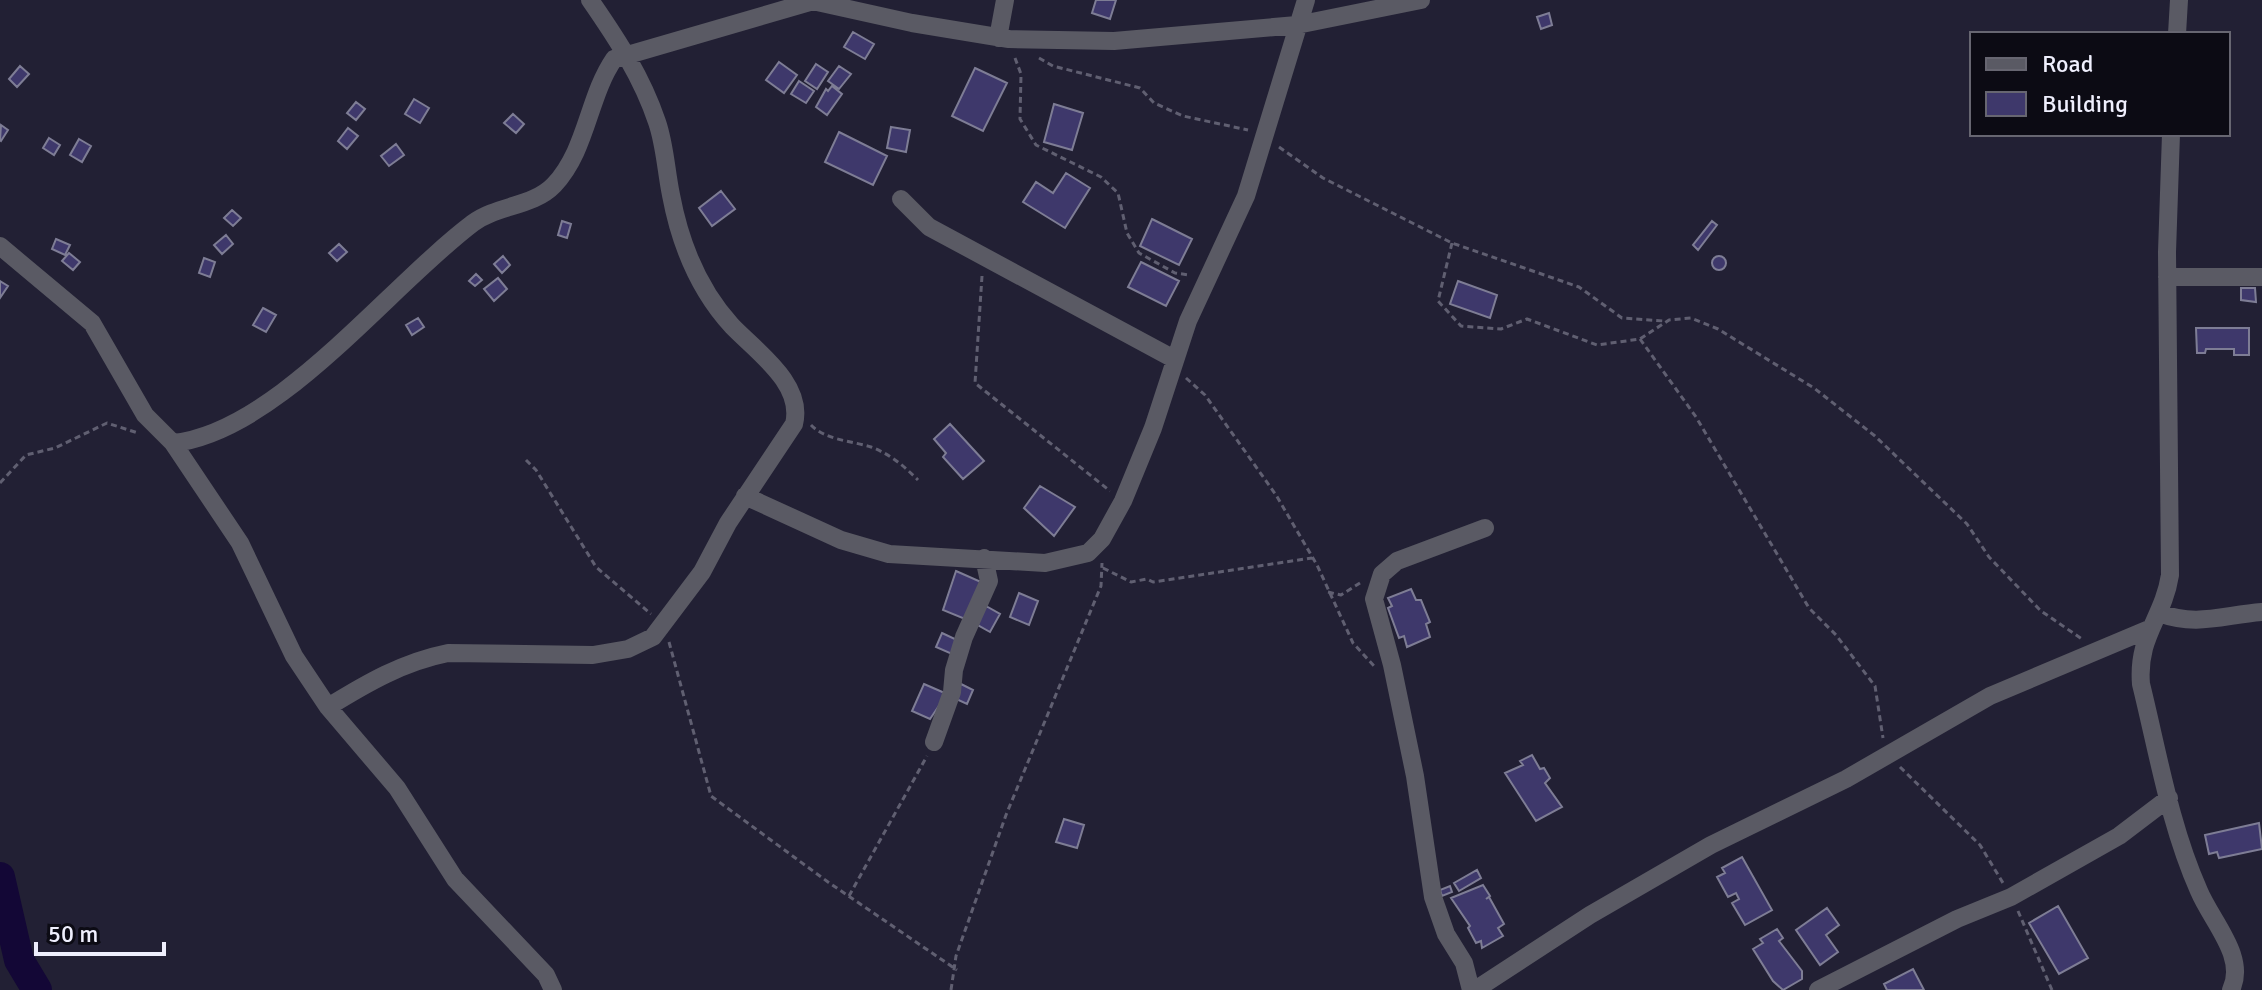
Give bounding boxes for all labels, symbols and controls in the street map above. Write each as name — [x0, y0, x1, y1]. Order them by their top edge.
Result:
legend — [1970, 32, 2230, 136]
text: Road — [2042, 49, 2093, 79]
text: Building — [2042, 89, 2128, 119]
scale bar — [36, 906, 164, 956]
text: 50 m — [48, 919, 98, 949]

